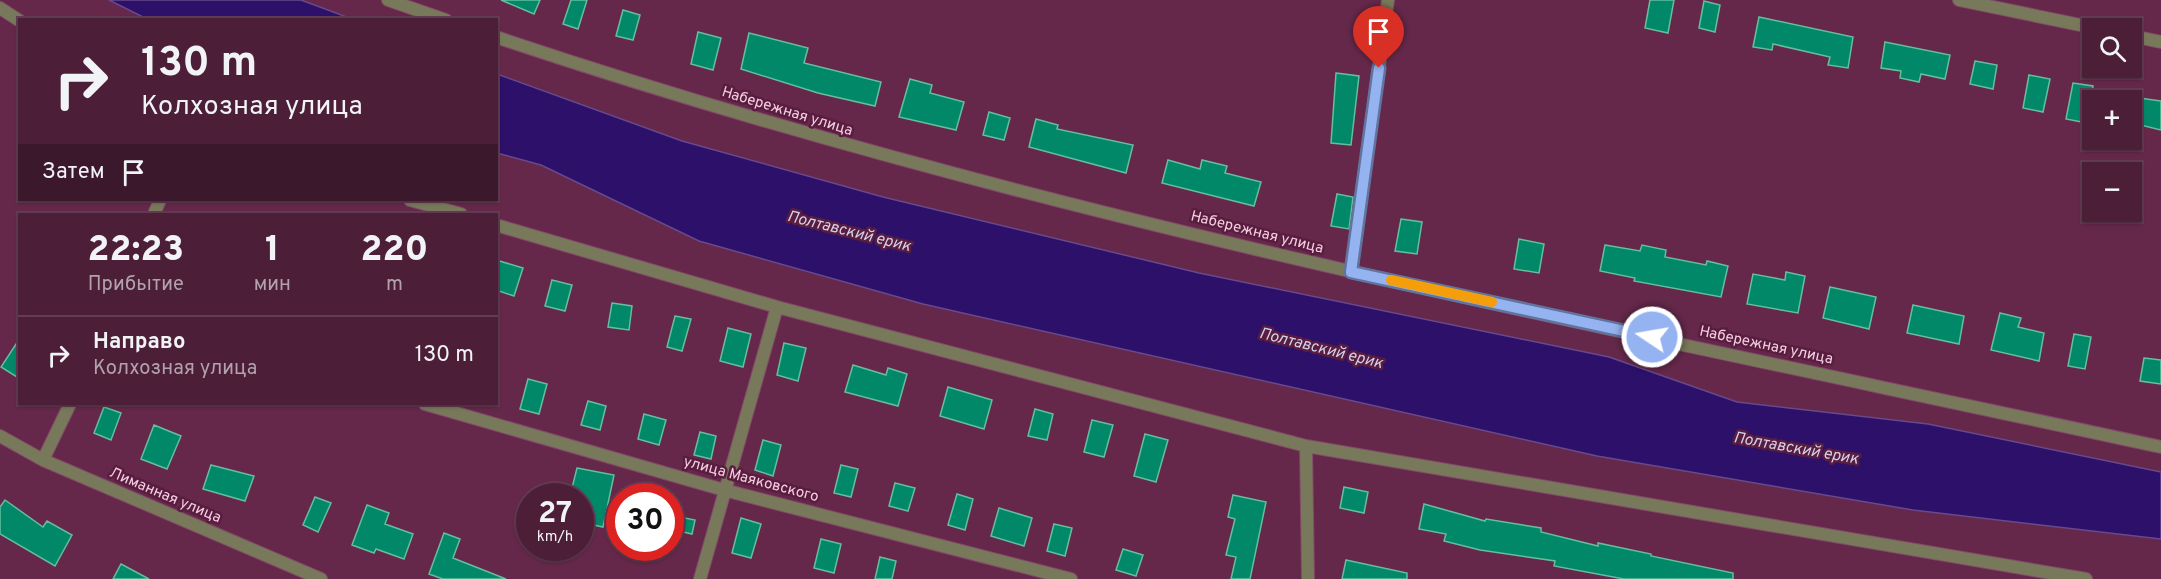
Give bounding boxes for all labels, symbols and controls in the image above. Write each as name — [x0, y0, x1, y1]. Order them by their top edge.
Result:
pin — [1353, 6, 1404, 68]
icon: arrive — [1362, 15, 1395, 48]
map controls — [2082, 18, 2142, 222]
button: search — [2082, 18, 2142, 78]
text: 130 m — [141, 38, 257, 91]
icon: right — [42, 42, 120, 120]
street label: Набережная улица — [719, 83, 855, 141]
text: Колхозная улица — [141, 90, 363, 124]
button: + — [2082, 90, 2142, 150]
icon: arrive — [117, 156, 150, 189]
text: Затем — [42, 159, 105, 186]
button: − — [2082, 162, 2142, 222]
water label: Полтавский ерик — [785, 207, 914, 257]
street label: Набережная улица — [1189, 207, 1325, 259]
text: 22:23 — [88, 228, 184, 274]
text: 1 — [265, 228, 280, 274]
text: 220 — [361, 228, 428, 274]
text: Прибытие — [88, 272, 184, 298]
text: мин — [254, 272, 291, 298]
text: m — [386, 272, 403, 298]
position arrow — [1620, 305, 1684, 369]
street label: Набережная улица — [1697, 323, 1835, 369]
water label: Полтавский ерик — [1257, 324, 1386, 374]
text: Направо — [93, 329, 185, 356]
icon: right — [42, 339, 75, 372]
text: 130 m — [415, 342, 474, 369]
text: Колхозная улица — [93, 356, 257, 382]
water label: Полтавский ерик — [1732, 428, 1861, 470]
street label: улица Маяковского — [681, 453, 821, 507]
street label: Лиманная улица — [106, 464, 224, 528]
speed limit sign: 30 — [606, 483, 684, 561]
text: 27 — [538, 496, 572, 533]
text: km/h — [537, 528, 573, 547]

